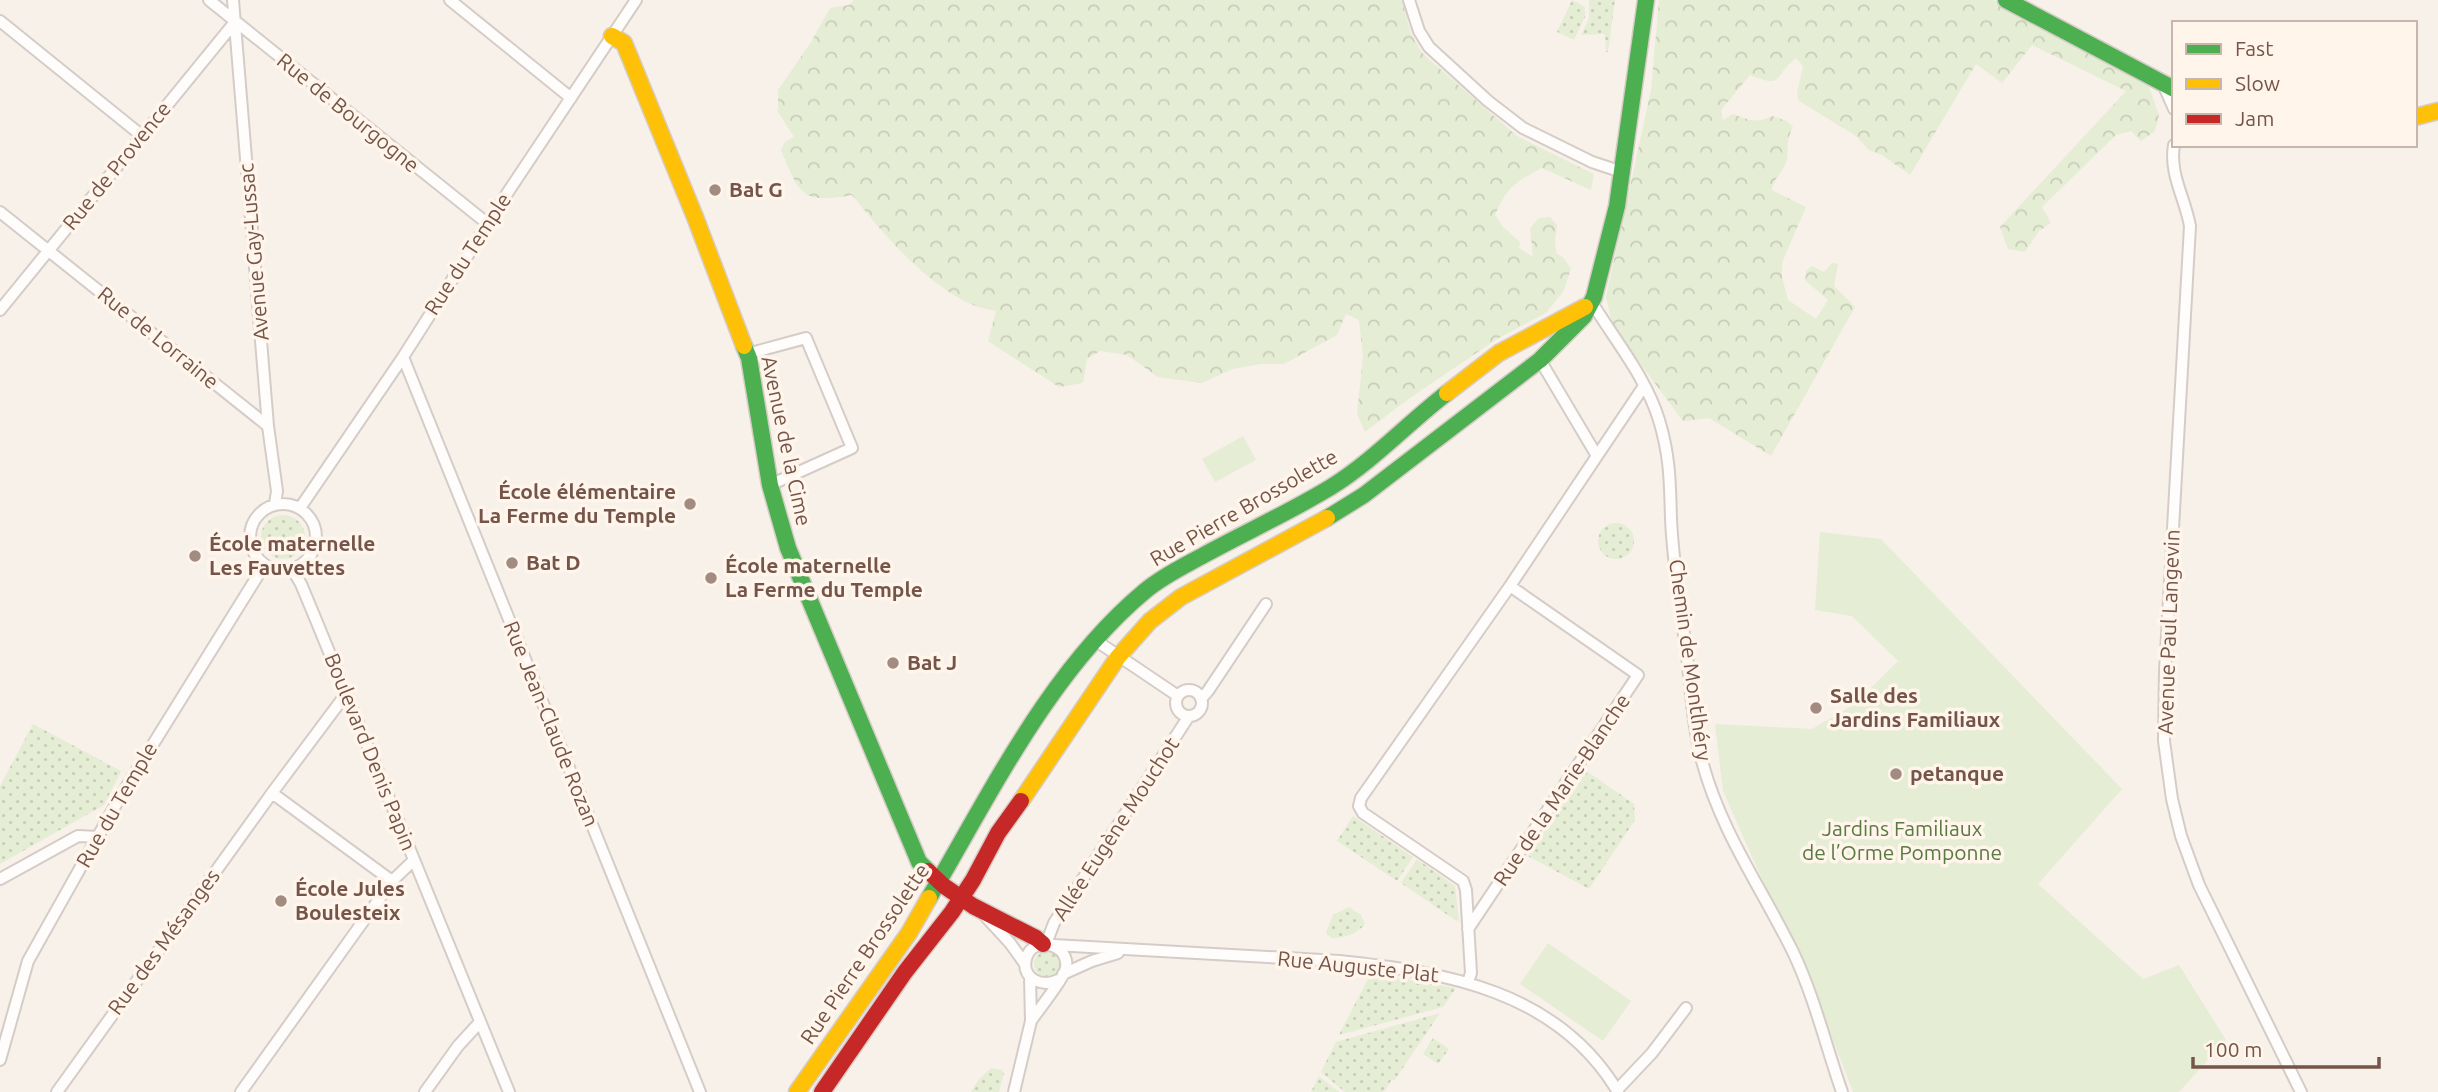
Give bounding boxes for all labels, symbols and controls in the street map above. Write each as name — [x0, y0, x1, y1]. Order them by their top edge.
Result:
legend — [2172, 21, 2417, 147]
text: Fast — [2235, 36, 2273, 60]
street label: Rue de Bourgogne — [273, 48, 424, 177]
text: Slow — [2235, 71, 2280, 95]
street label: Rue de Provence — [57, 96, 175, 234]
text: Jam — [2235, 106, 2274, 130]
street label: Avenue Gay-Lussac — [233, 162, 273, 342]
place label: Bat G — [729, 177, 783, 201]
marker: Bat G — [707, 182, 723, 198]
street label: Rue du Temple — [419, 188, 515, 319]
street label: Rue de Lorraine — [93, 281, 224, 393]
street label: Avenue de la Cime — [757, 354, 817, 528]
street label: Rue Pierre Brossolette — [1146, 444, 1341, 571]
place label: École élémentaire La Ferme du Temple — [478, 479, 676, 527]
marker: École élémentaire La Ferme du Temple — [682, 496, 698, 512]
street label: Avenue Paul Langevin — [2152, 529, 2184, 735]
place label: École maternelle Les Fauvettes — [209, 531, 375, 579]
marker: École maternelle Les Fauvettes — [187, 548, 203, 564]
place label: Bat D — [526, 550, 581, 574]
place label: École maternelle La Ferme du Temple — [725, 553, 923, 601]
marker: Bat D — [504, 555, 520, 571]
street label: Chemin de Montlhéry — [1665, 557, 1717, 762]
marker: École maternelle La Ferme du Temple — [703, 570, 719, 586]
street label: Rue Jean-Claude Rozan — [500, 617, 604, 830]
street label: Boulevard Denis Papin — [320, 649, 422, 854]
place label: Bat J — [907, 650, 957, 674]
marker: Bat J — [885, 655, 901, 671]
place label: Salle des Jardins Familiaux — [1830, 683, 2001, 731]
street label: Rue de la Marie-Blanche — [1488, 689, 1634, 890]
marker: Salle des Jardins Familiaux — [1808, 700, 1824, 716]
street label: Allée Eugène Mouchot — [1047, 733, 1183, 924]
street label: Rue du Temple — [71, 738, 162, 871]
place label: petanque — [1910, 761, 2004, 785]
marker: petanque — [1888, 766, 1904, 782]
park label: Jardins Familiaux de l’Orme Pomponne — [1802, 816, 2002, 864]
street label: Rue Pierre Brossolette — [795, 859, 933, 1048]
street label: Rue des Mésanges — [102, 864, 224, 1019]
place label: École Jules Boulesteix — [295, 876, 405, 924]
marker: École Jules Boulesteix — [273, 893, 289, 909]
street label: Rue Auguste Plat — [1276, 946, 1440, 986]
scale bar — [2193, 1026, 2378, 1070]
text: 100 m — [2204, 1037, 2262, 1061]

